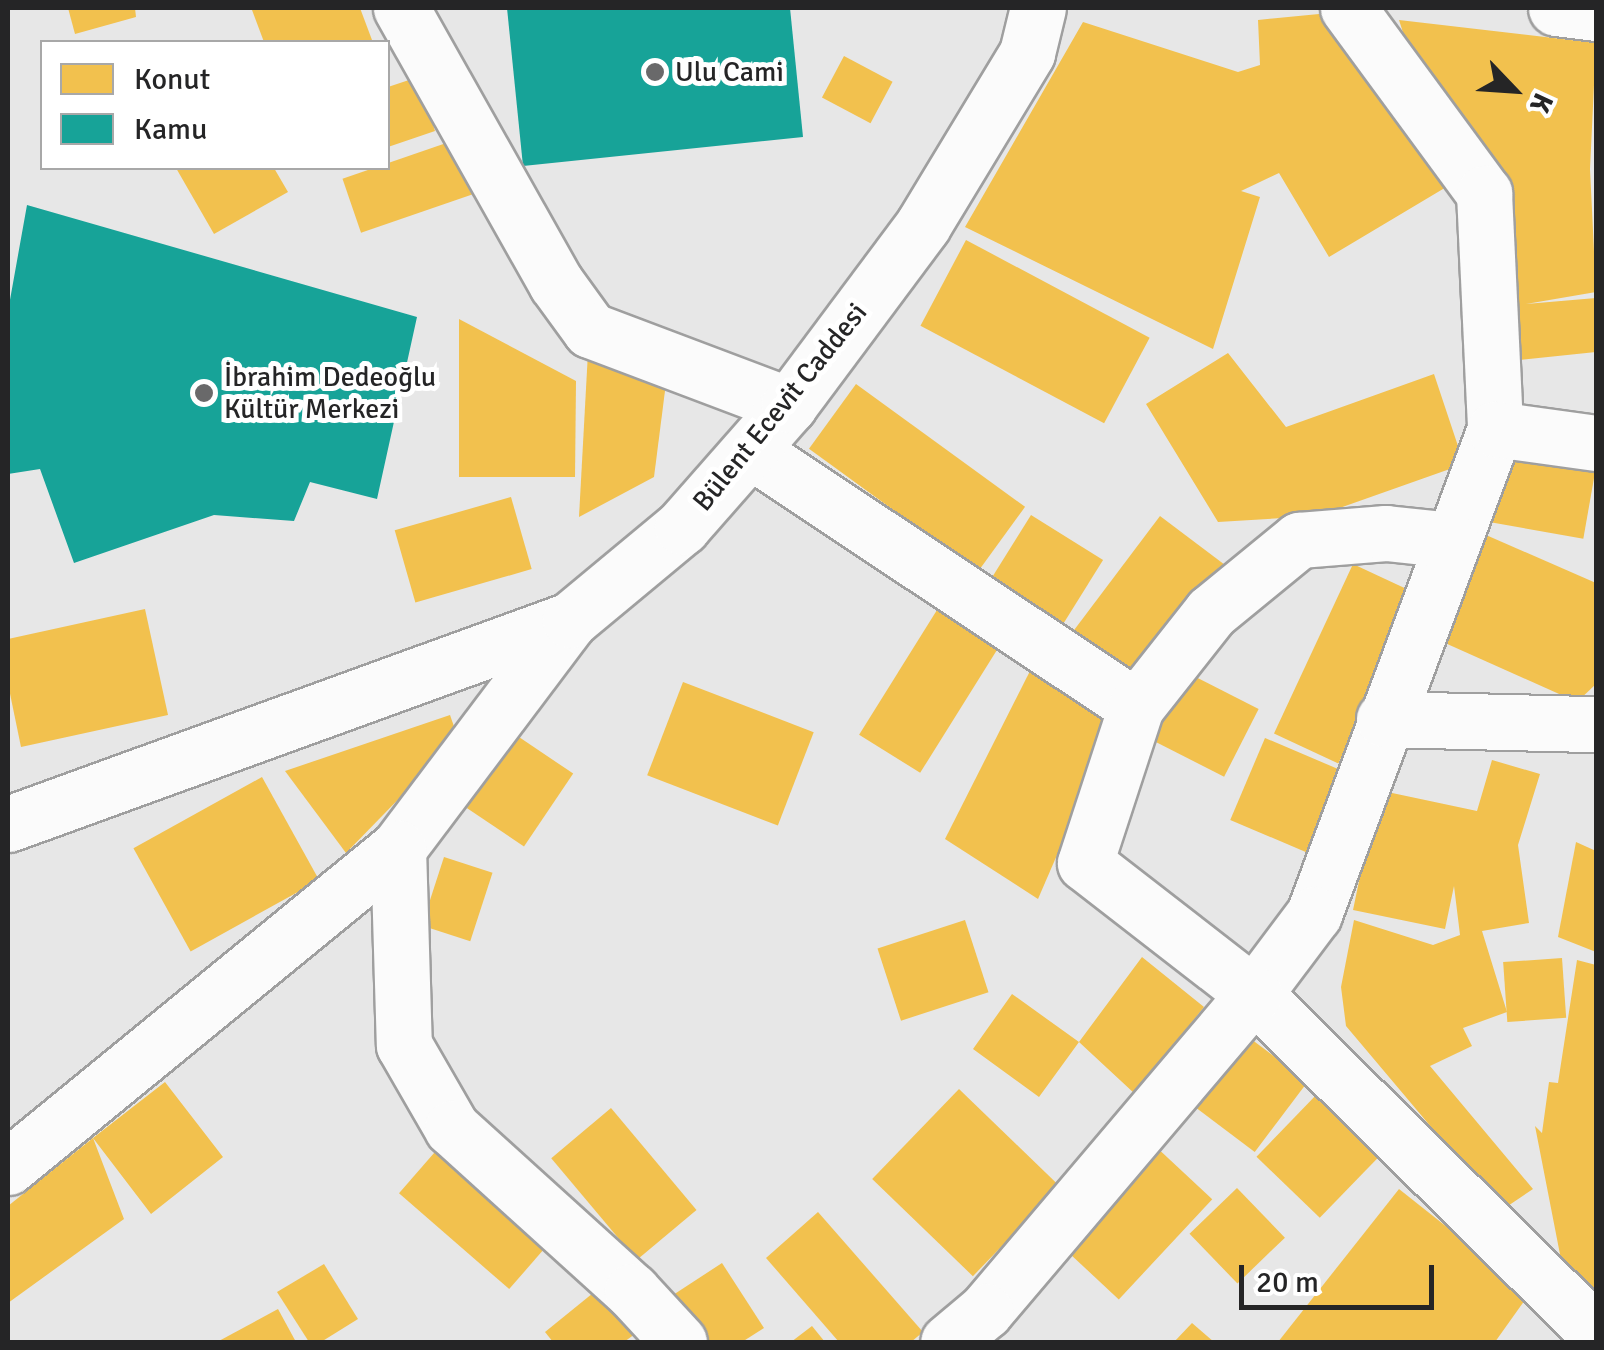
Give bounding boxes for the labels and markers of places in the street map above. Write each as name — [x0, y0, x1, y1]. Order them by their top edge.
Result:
place label: Ulu Cami — [675, 55, 784, 89]
marker: Ulu Cami — [644, 61, 666, 83]
place label: İbrahim Dedeoğlu Kültür Merkezi — [224, 360, 436, 426]
marker: İbrahim Dedeoğlu Kültür Merkezi — [193, 382, 215, 404]

